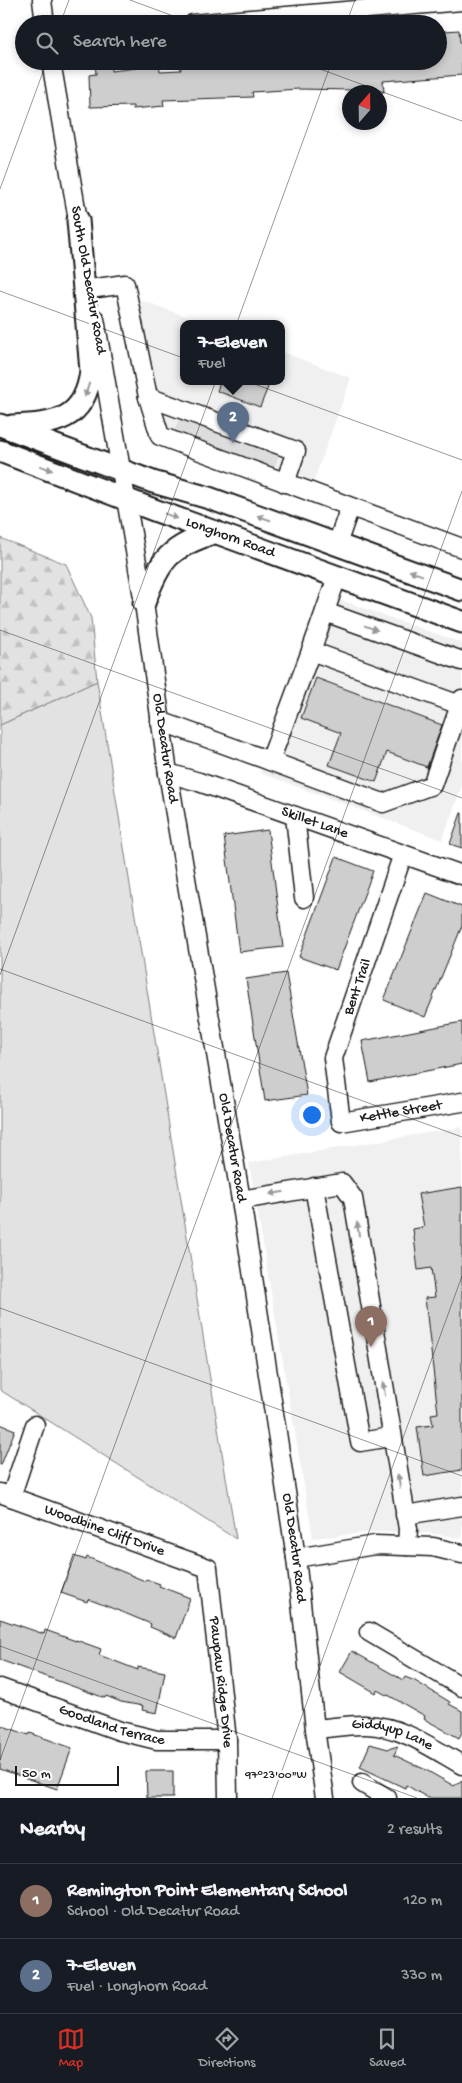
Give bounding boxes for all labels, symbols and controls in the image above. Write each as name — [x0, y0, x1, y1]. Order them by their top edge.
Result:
search box — [15, 15, 447, 70]
icon: search — [33, 29, 61, 57]
text: Search here — [73, 31, 167, 54]
north arrow — [342, 85, 387, 130]
street label: South Old Decatur Road — [66, 205, 110, 357]
popup — [180, 320, 285, 385]
text: 7-Eleven — [198, 332, 267, 355]
text: Fuel — [198, 355, 226, 374]
one-way arrow — [82, 383, 90, 398]
pin: 2 — [217, 402, 249, 443]
one-way arrow — [38, 465, 53, 472]
one-way arrow — [164, 512, 179, 520]
street label: Longhorn Road — [183, 513, 278, 563]
one-way arrow — [256, 514, 271, 521]
one-way arrow — [408, 569, 423, 577]
one-way arrow — [364, 624, 379, 632]
street label: Old Decatur Road — [148, 692, 182, 806]
street label: Skillet Lane — [279, 803, 351, 843]
street label: Bent Trail — [340, 957, 376, 1018]
street label: Old Decatur Road — [214, 1092, 250, 1205]
street label: Kettle Street — [359, 1096, 445, 1128]
your location — [299, 1102, 325, 1128]
one-way arrow — [269, 1190, 285, 1198]
one-way arrow — [354, 1220, 362, 1236]
pin: 1 — [355, 1306, 387, 1347]
one-way arrow — [379, 1381, 387, 1397]
one-way arrow — [395, 1472, 403, 1488]
street label: Old Decatur Road — [277, 1492, 310, 1605]
street label: Woodbine Cliff Drive — [42, 1501, 167, 1561]
street label: Pawpaw Ridge Drive — [204, 1615, 236, 1748]
street label: Goodland Terrace — [56, 1701, 165, 1749]
street label: Giddyup Lane — [351, 1716, 436, 1755]
scale bar — [15, 1763, 119, 1786]
text: 50 m — [22, 1766, 51, 1783]
text: 97°23'00"W — [244, 1769, 307, 1783]
text: Nearby — [20, 1818, 85, 1843]
text: 2 results — [387, 1821, 442, 1840]
text: Remington Point Elementary School — [67, 1880, 348, 1903]
text: 1 — [33, 1892, 39, 1911]
text: 120 m — [403, 1892, 442, 1911]
text: School · Old Decatur Road — [67, 1903, 239, 1922]
text: 7-Eleven — [67, 1955, 136, 1978]
text: 2 — [32, 1967, 40, 1986]
text: 330 m — [401, 1967, 442, 1986]
text: Fuel · Longhorn Road — [67, 1978, 207, 1997]
tab: Map — [57, 2025, 85, 2072]
tab: Directions — [199, 2025, 256, 2072]
tab: Saved — [369, 2025, 405, 2072]

